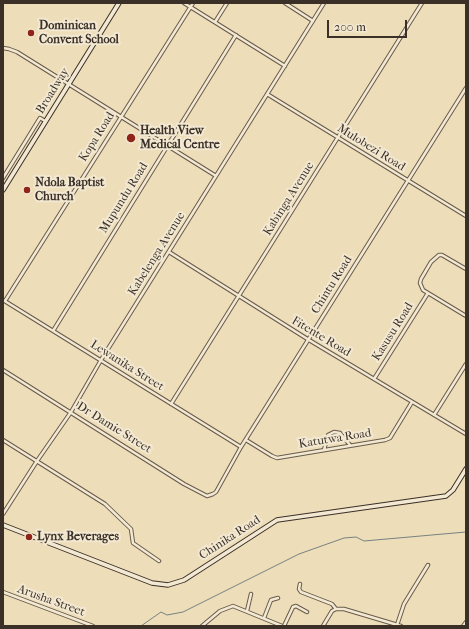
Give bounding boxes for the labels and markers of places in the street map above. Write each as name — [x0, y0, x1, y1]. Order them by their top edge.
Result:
place label: Dominican Convent School — [39, 19, 119, 47]
marker: Dominican Convent School — [26, 28, 36, 38]
place label: Health View Medical Centre — [140, 124, 220, 152]
marker: Health View Medical Centre — [125, 132, 137, 144]
place label: Ndola Baptist Church — [35, 176, 104, 204]
marker: Ndola Baptist Church — [22, 185, 32, 195]
place label: Lynx Beverages — [37, 530, 119, 544]
marker: Lynx Beverages — [24, 532, 34, 542]

